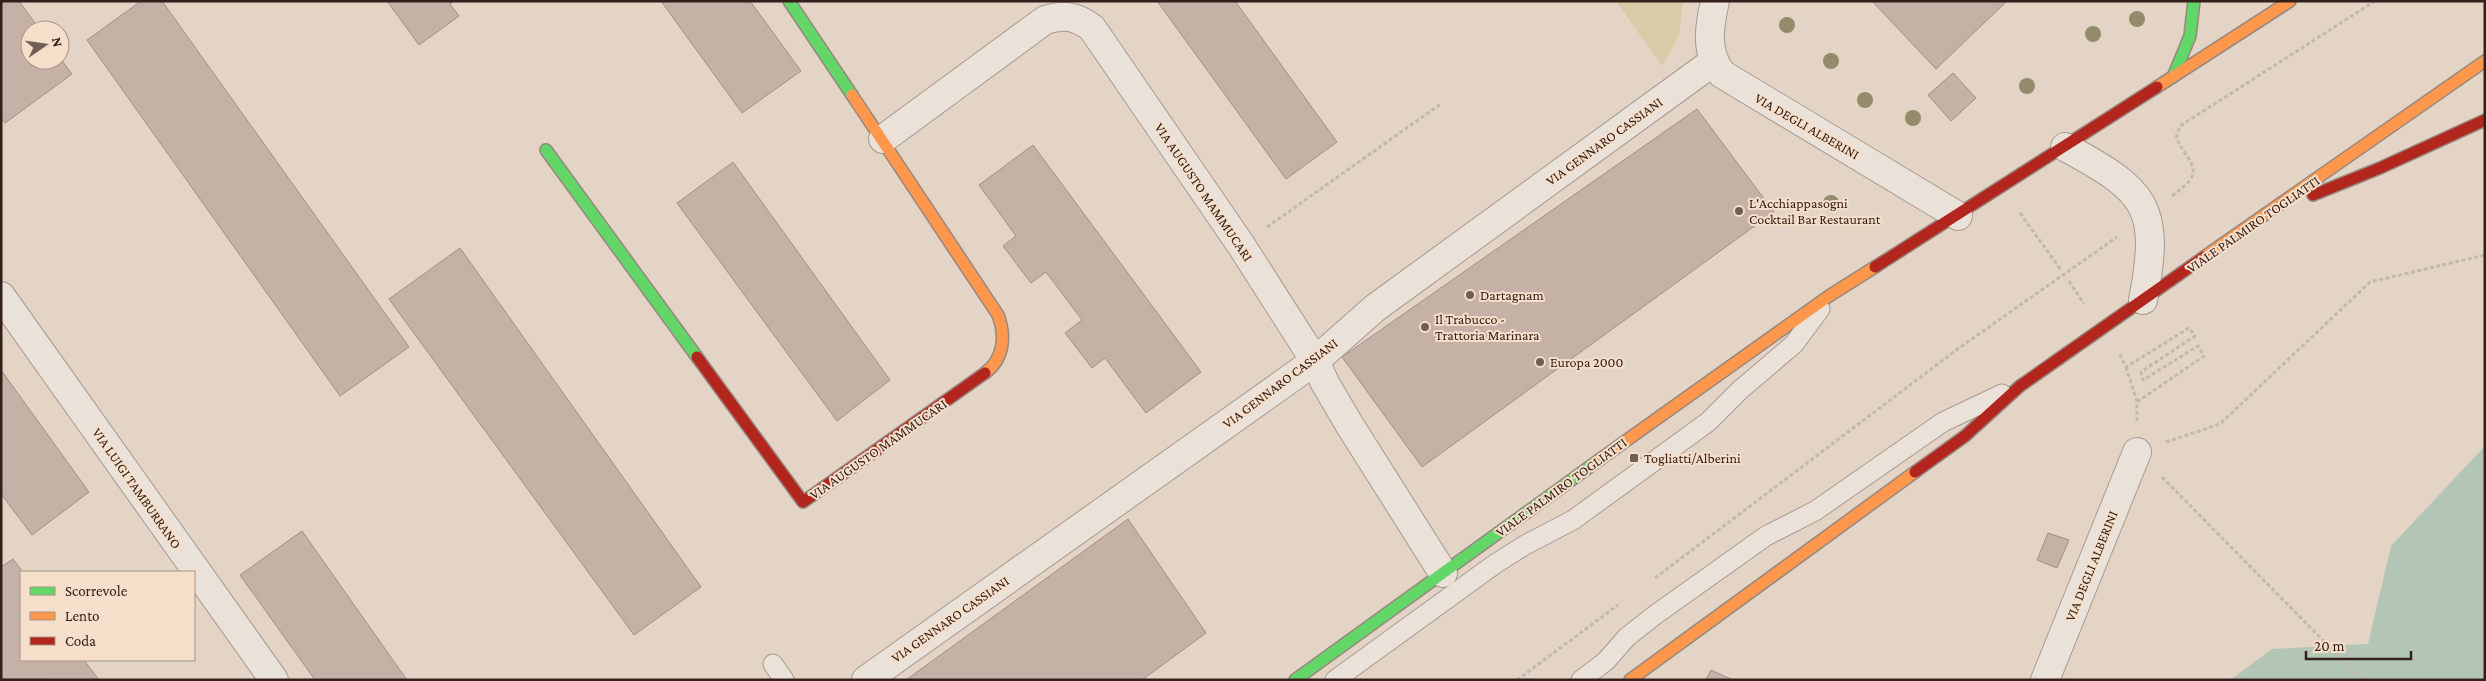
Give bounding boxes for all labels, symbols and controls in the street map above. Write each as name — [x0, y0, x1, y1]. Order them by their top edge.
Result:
north arrow — [20, 20, 70, 70]
text: N — [49, 36, 67, 49]
street label: VIA DEGLI ALBERINI — [1752, 90, 1862, 162]
street label: VIA GENNARO CASSIANI — [1543, 93, 1665, 189]
street label: VIA AUGUSTO MAMMUCARI — [1152, 120, 1256, 264]
street label: VIALE PALMIRO TOGLIATTI — [2184, 172, 2322, 276]
place label: L'Acchiappasogni Cocktail Bar Restaurant — [1749, 195, 1881, 227]
marker: L'Acchiappasogni Cocktail Bar Restaurant — [1733, 205, 1745, 217]
place label: Dartagnam — [1480, 287, 1544, 303]
marker: Dartagnam — [1464, 289, 1476, 301]
place label: Il Trabucco - Trattoria Marinara — [1435, 311, 1540, 343]
marker: Il Trabucco - Trattoria Marinara — [1419, 321, 1431, 333]
street label: VIA GENNARO CASSIANI — [1219, 334, 1341, 432]
place label: Europa 2000 — [1550, 354, 1624, 370]
marker: Europa 2000 — [1534, 356, 1546, 368]
street label: VIA AUGUSTO MAMMUCARI — [806, 396, 950, 502]
street label: VIA LUIGI TAMBURRANO — [89, 424, 185, 552]
street label: VIALE PALMIRO TOGLIATTI — [1492, 434, 1630, 540]
place label: Togliatti/Alberini — [1644, 450, 1741, 466]
marker: Togliatti/Alberini — [1628, 452, 1640, 464]
street label: VIA DEGLI ALBERINI — [2061, 508, 2121, 624]
legend — [20, 571, 195, 661]
street label: VIA GENNARO CASSIANI — [888, 572, 1012, 666]
text: Scorrevole — [65, 583, 128, 599]
text: Lento — [65, 608, 99, 624]
scale bar — [2306, 628, 2411, 660]
text: Coda — [65, 633, 96, 649]
text: 20 m — [2314, 638, 2345, 654]

